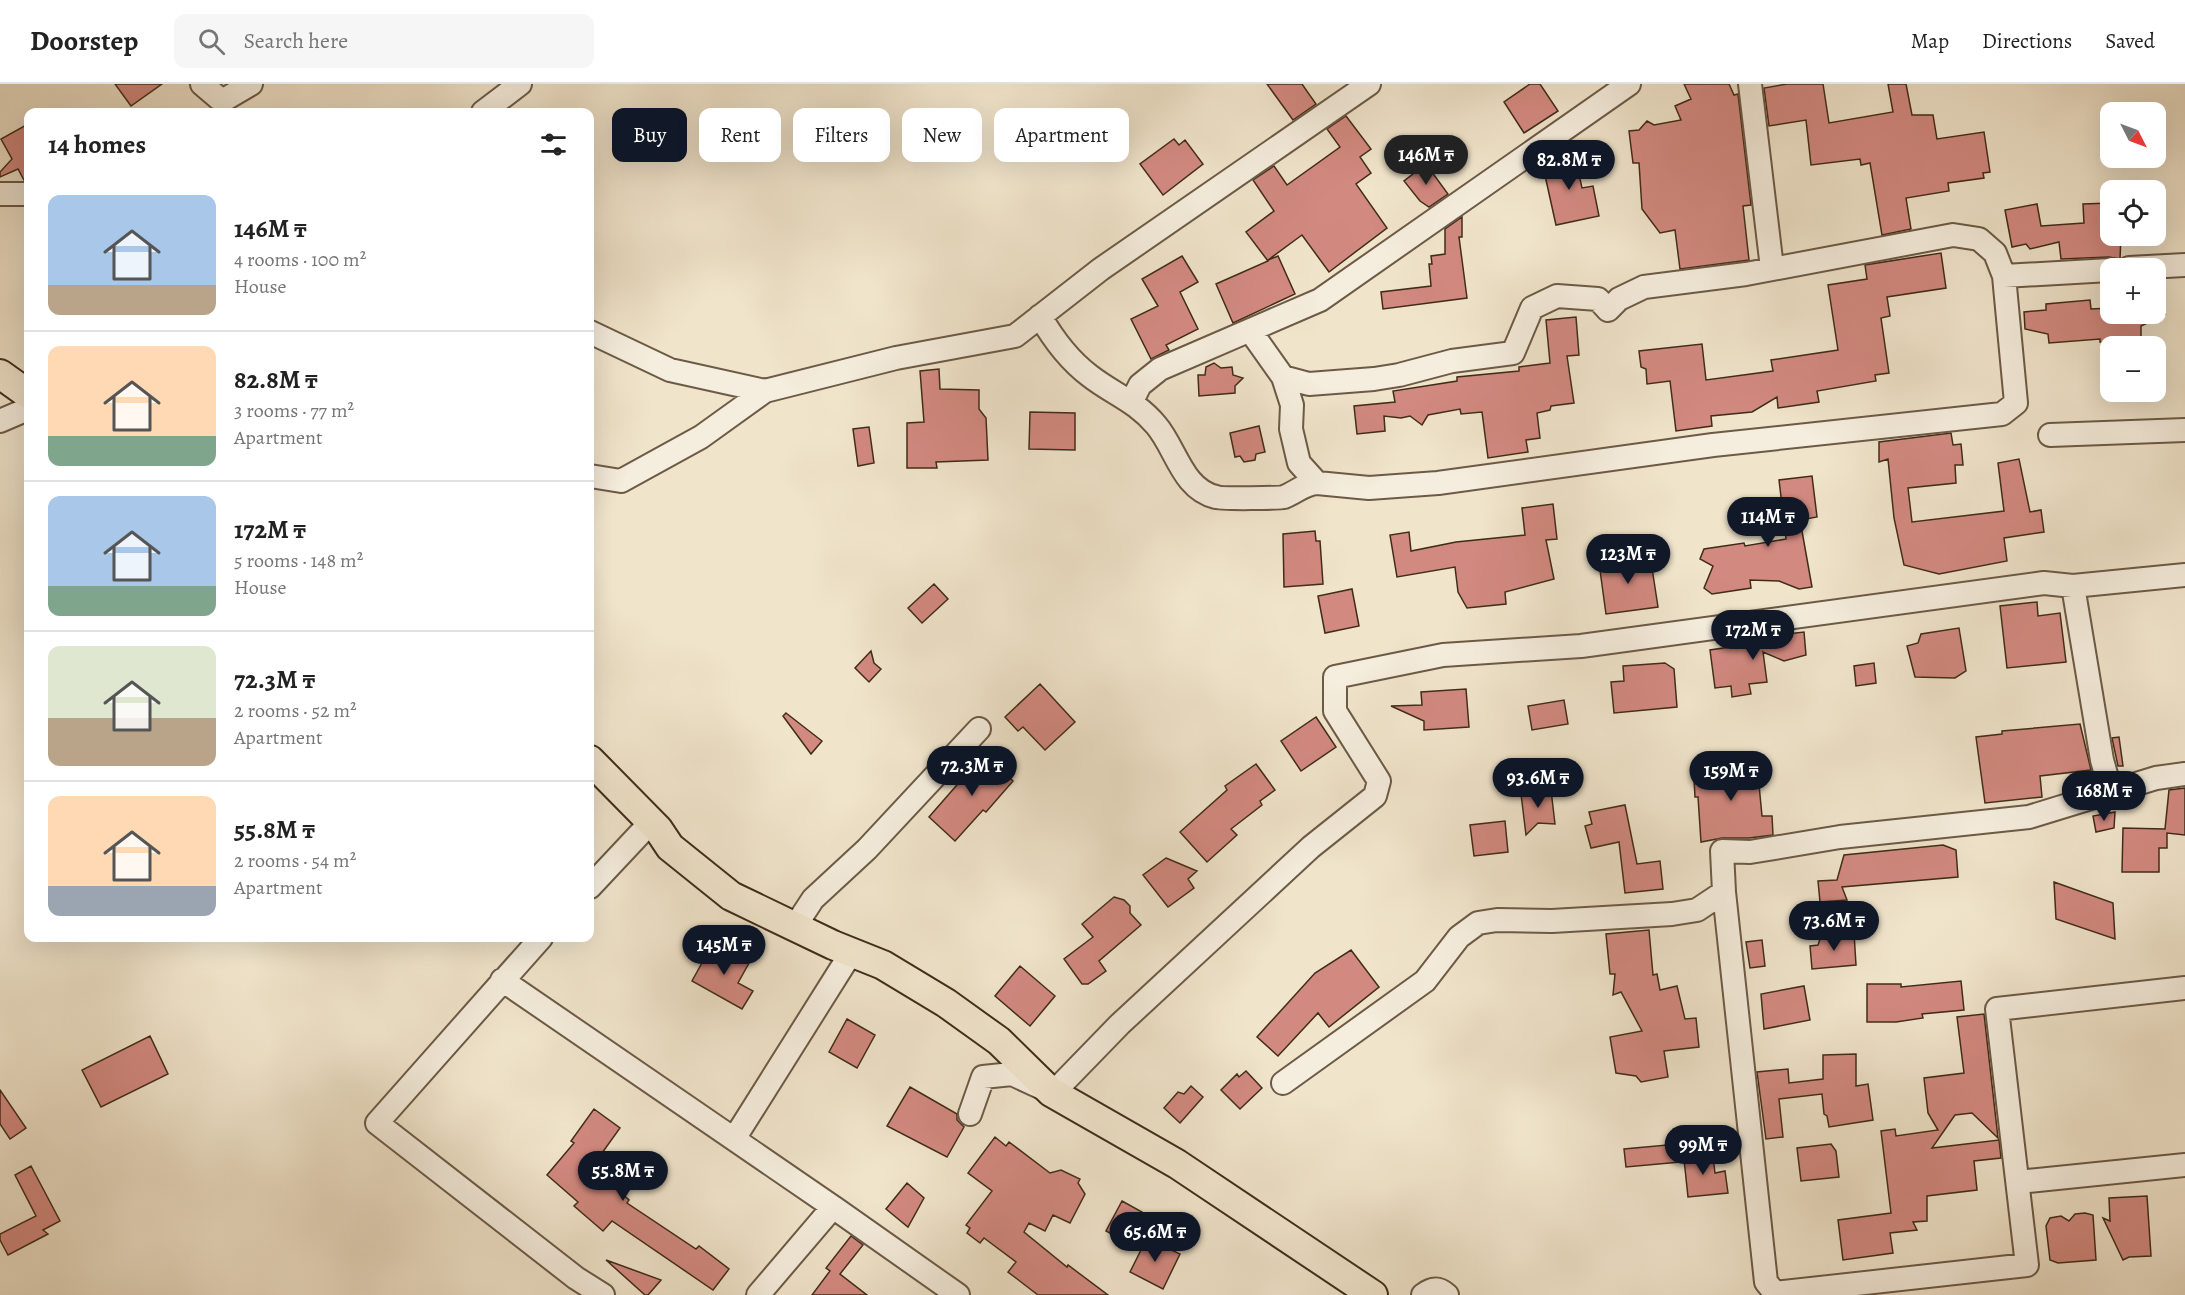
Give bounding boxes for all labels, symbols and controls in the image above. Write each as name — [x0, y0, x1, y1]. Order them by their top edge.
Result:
search box — [174, 14, 594, 68]
text: Doorstep — [30, 22, 138, 60]
icon: search — [195, 25, 228, 58]
text: Search here — [243, 26, 348, 56]
text: Map — [1911, 27, 1949, 55]
text: Directions — [1982, 27, 2072, 55]
text: Saved — [2105, 27, 2155, 55]
north arrow — [2100, 102, 2166, 168]
map controls — [2100, 102, 2166, 402]
chip: Buy — [612, 108, 687, 162]
chip: Rent — [699, 108, 781, 162]
chip: Filters — [793, 108, 890, 162]
chip: New — [902, 108, 982, 162]
chip: Apartment — [994, 108, 1129, 162]
text: 14 homes — [48, 127, 146, 162]
icon: filters — [537, 128, 570, 161]
pin: 146M ₸ — [1377, 135, 1475, 186]
pin: 82.8M ₸ — [1514, 140, 1624, 191]
text: 146M ₸ — [1398, 141, 1454, 168]
text: 82.8M ₸ — [1537, 146, 1601, 173]
button: locate — [2100, 180, 2166, 246]
text: 146M ₸ — [234, 211, 307, 246]
icon: home — [96, 219, 168, 291]
text: 4 rooms · 100 m² — [234, 246, 366, 273]
button: + — [2100, 258, 2166, 324]
text: House — [234, 273, 286, 300]
button: − — [2100, 336, 2166, 402]
text: 82.8M ₸ — [234, 362, 318, 397]
icon: home — [96, 370, 168, 442]
text: 3 rooms · 77 m² — [234, 397, 354, 424]
text: Apartment — [234, 424, 323, 451]
pin: 114M ₸ — [1719, 497, 1817, 548]
text: 114M ₸ — [1741, 503, 1795, 530]
text: 172M ₸ — [234, 512, 306, 547]
icon: home — [96, 520, 168, 592]
pin: 123M ₸ — [1579, 534, 1677, 585]
text: 123M ₸ — [1600, 540, 1656, 567]
text: 5 rooms · 148 m² — [234, 547, 363, 574]
text: House — [234, 574, 286, 601]
pin: 172M ₸ — [1704, 610, 1802, 661]
text: 172M ₸ — [1725, 616, 1781, 643]
text: 72.3M ₸ — [234, 662, 315, 697]
icon: home — [96, 670, 168, 742]
text: 2 rooms · 52 m² — [234, 697, 357, 724]
text: Apartment — [234, 724, 323, 751]
pin: 72.3M ₸ — [917, 746, 1027, 797]
pin: 159M ₸ — [1682, 751, 1780, 802]
text: 72.3M ₸ — [941, 752, 1003, 779]
text: 159M ₸ — [1703, 757, 1759, 784]
pin: 93.6M ₸ — [1483, 758, 1593, 809]
text: 93.6M ₸ — [1507, 764, 1569, 791]
pin: 168M ₸ — [2055, 771, 2153, 822]
text: 168M ₸ — [2076, 777, 2132, 804]
text: 55.8M ₸ — [234, 812, 315, 847]
icon: home — [96, 820, 168, 892]
text: 2 rooms · 54 m² — [234, 847, 356, 874]
text: Apartment — [234, 874, 323, 901]
pin: 73.6M ₸ — [1779, 901, 1889, 952]
text: 73.6M ₸ — [1803, 907, 1865, 934]
pin: 145M ₸ — [675, 925, 773, 976]
text: 145M ₸ — [696, 931, 752, 958]
pin: 99M ₸ — [1661, 1125, 1745, 1176]
text: 99M ₸ — [1679, 1131, 1727, 1158]
pin: 55.8M ₸ — [568, 1151, 678, 1202]
text: 55.8M ₸ — [592, 1157, 654, 1184]
pin: 65.6M ₸ — [1100, 1212, 1210, 1263]
text: 65.6M ₸ — [1124, 1218, 1186, 1245]

